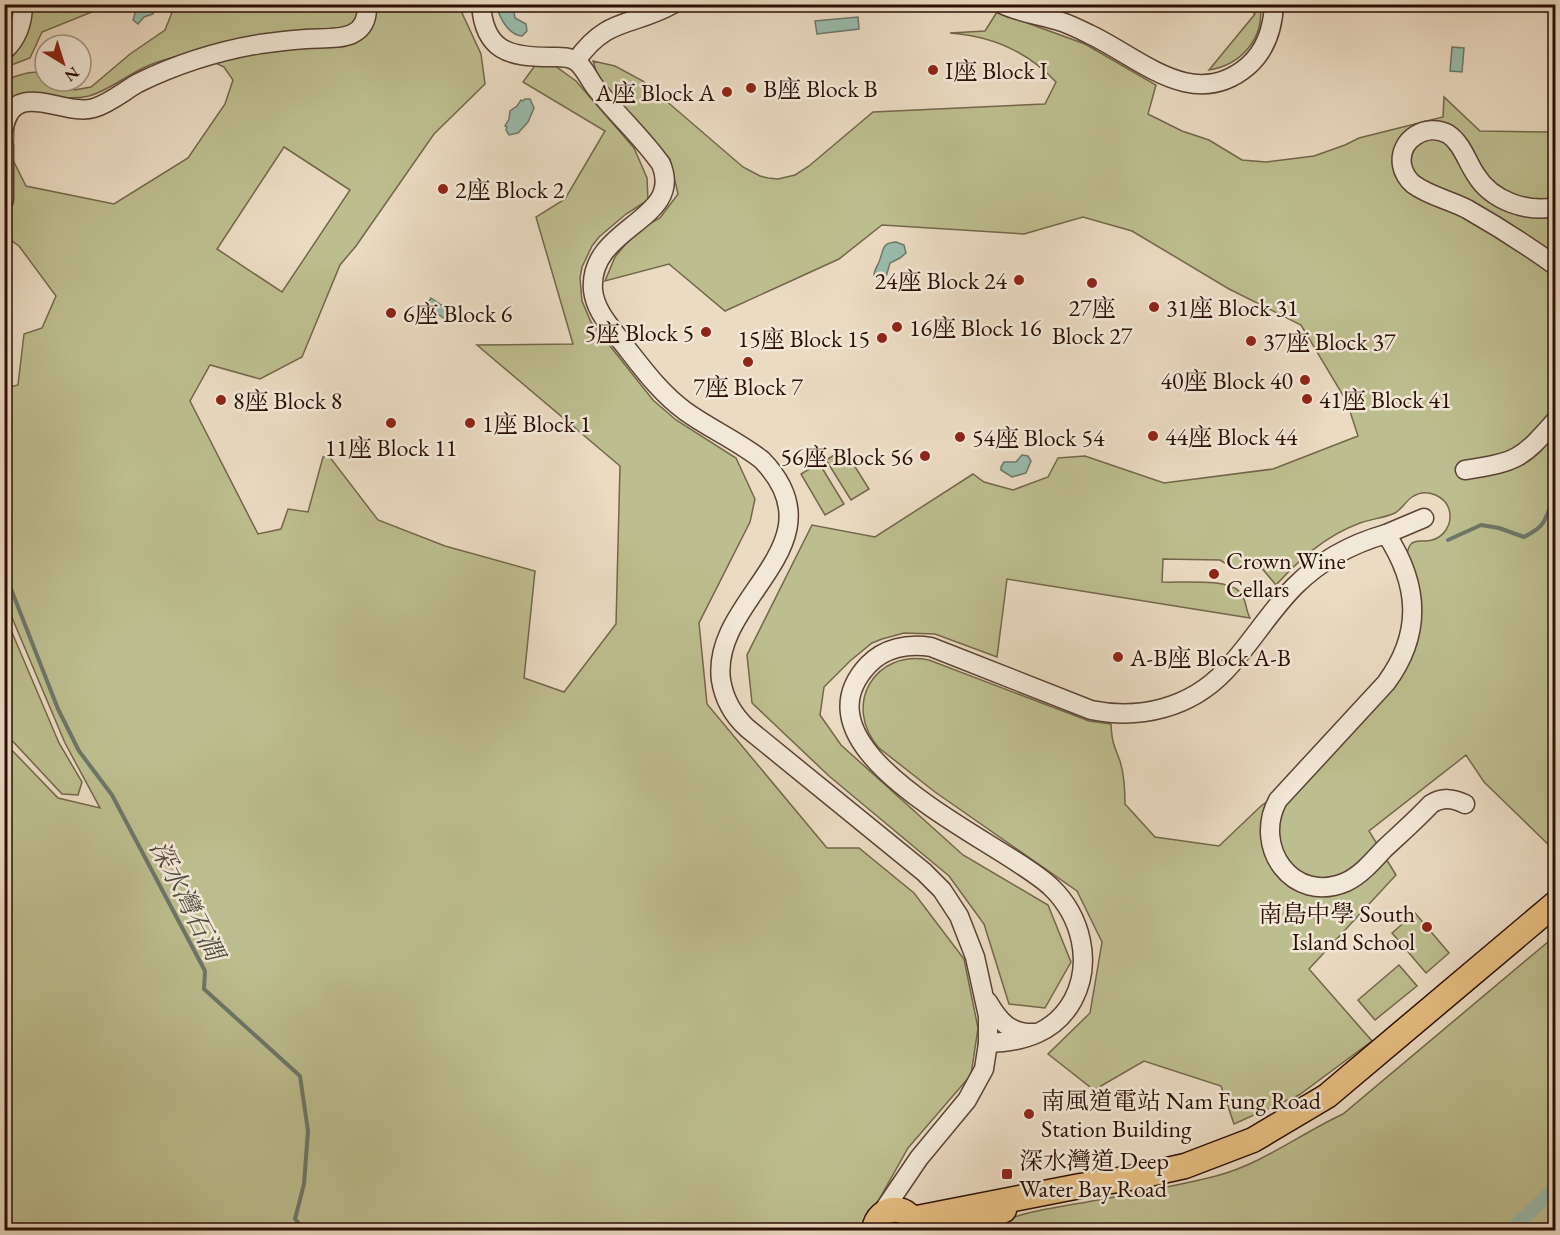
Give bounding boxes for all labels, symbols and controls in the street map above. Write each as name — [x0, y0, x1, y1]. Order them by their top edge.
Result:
north arrow — [33, 33, 93, 93]
place label: I座 Block I — [945, 55, 1048, 86]
text: N — [60, 62, 83, 87]
marker: I座 Block I — [926, 63, 940, 77]
place label: B座 Block B — [763, 73, 878, 104]
place label: A座 Block A — [594, 77, 715, 108]
marker: B座 Block B — [744, 81, 758, 95]
marker: A座 Block A — [720, 85, 734, 99]
place label: 2座 Block 2 — [455, 174, 565, 205]
marker: 2座 Block 2 — [436, 182, 450, 196]
place label: 24座 Block 24 — [875, 265, 1007, 296]
marker: 24座 Block 24 — [1012, 273, 1026, 287]
marker: 27座 Block 27 — [1085, 276, 1099, 290]
place label: 27座 Block 27 — [1052, 292, 1133, 351]
place label: 31座 Block 31 — [1166, 292, 1298, 323]
place label: 6座 Block 6 — [403, 298, 512, 329]
marker: 31座 Block 31 — [1147, 300, 1161, 314]
marker: 6座 Block 6 — [384, 306, 398, 320]
place label: 16座 Block 16 — [909, 312, 1041, 343]
place label: 5座 Block 5 — [585, 317, 694, 348]
marker: 16座 Block 16 — [890, 320, 904, 334]
place label: 15座 Block 15 — [738, 323, 870, 354]
marker: 5座 Block 5 — [699, 325, 713, 339]
place label: 37座 Block 37 — [1263, 326, 1396, 357]
marker: 15座 Block 15 — [875, 331, 889, 345]
marker: 37座 Block 37 — [1244, 334, 1258, 348]
marker: 7座 Block 7 — [741, 355, 755, 369]
place label: 40座 Block 40 — [1161, 365, 1293, 396]
place label: 7座 Block 7 — [693, 371, 803, 402]
marker: 40座 Block 40 — [1298, 373, 1312, 387]
place label: 41座 Block 41 — [1319, 384, 1451, 415]
place label: 8座 Block 8 — [233, 385, 342, 416]
marker: 41座 Block 41 — [1300, 392, 1314, 406]
marker: 8座 Block 8 — [214, 393, 228, 407]
place label: 1座 Block 1 — [482, 408, 591, 439]
marker: 11座 Block 11 — [384, 416, 398, 430]
marker: 1座 Block 1 — [463, 416, 477, 430]
place label: 44座 Block 44 — [1165, 421, 1298, 452]
place label: 54座 Block 54 — [972, 422, 1105, 453]
marker: 44座 Block 44 — [1146, 429, 1160, 443]
marker: 54座 Block 54 — [953, 430, 967, 444]
place label: 11座 Block 11 — [325, 432, 457, 463]
place label: 56座 Block 56 — [781, 441, 913, 472]
marker: 56座 Block 56 — [918, 449, 932, 463]
place label: Crown Wine Cellars — [1226, 545, 1346, 604]
marker: Crown Wine Cellars — [1207, 567, 1221, 581]
place label: A-B座 Block A-B — [1129, 642, 1291, 673]
marker: A-B座 Block A-B — [1111, 650, 1125, 664]
water label: 深水灣石澗 — [142, 834, 233, 969]
place label: 南島中學 South Island School — [1259, 898, 1415, 957]
marker: 南島中學 South Island School — [1420, 920, 1434, 934]
place label: 南風道電站 Nam Fung Road Station Building — [1041, 1085, 1322, 1144]
marker: 南風道電站 Nam Fung Road Station Building — [1022, 1107, 1036, 1121]
place label: 深水灣道 Deep Water Bay Road — [1019, 1145, 1169, 1204]
marker: 深水灣道 Deep Water Bay Road — [1000, 1167, 1014, 1181]

